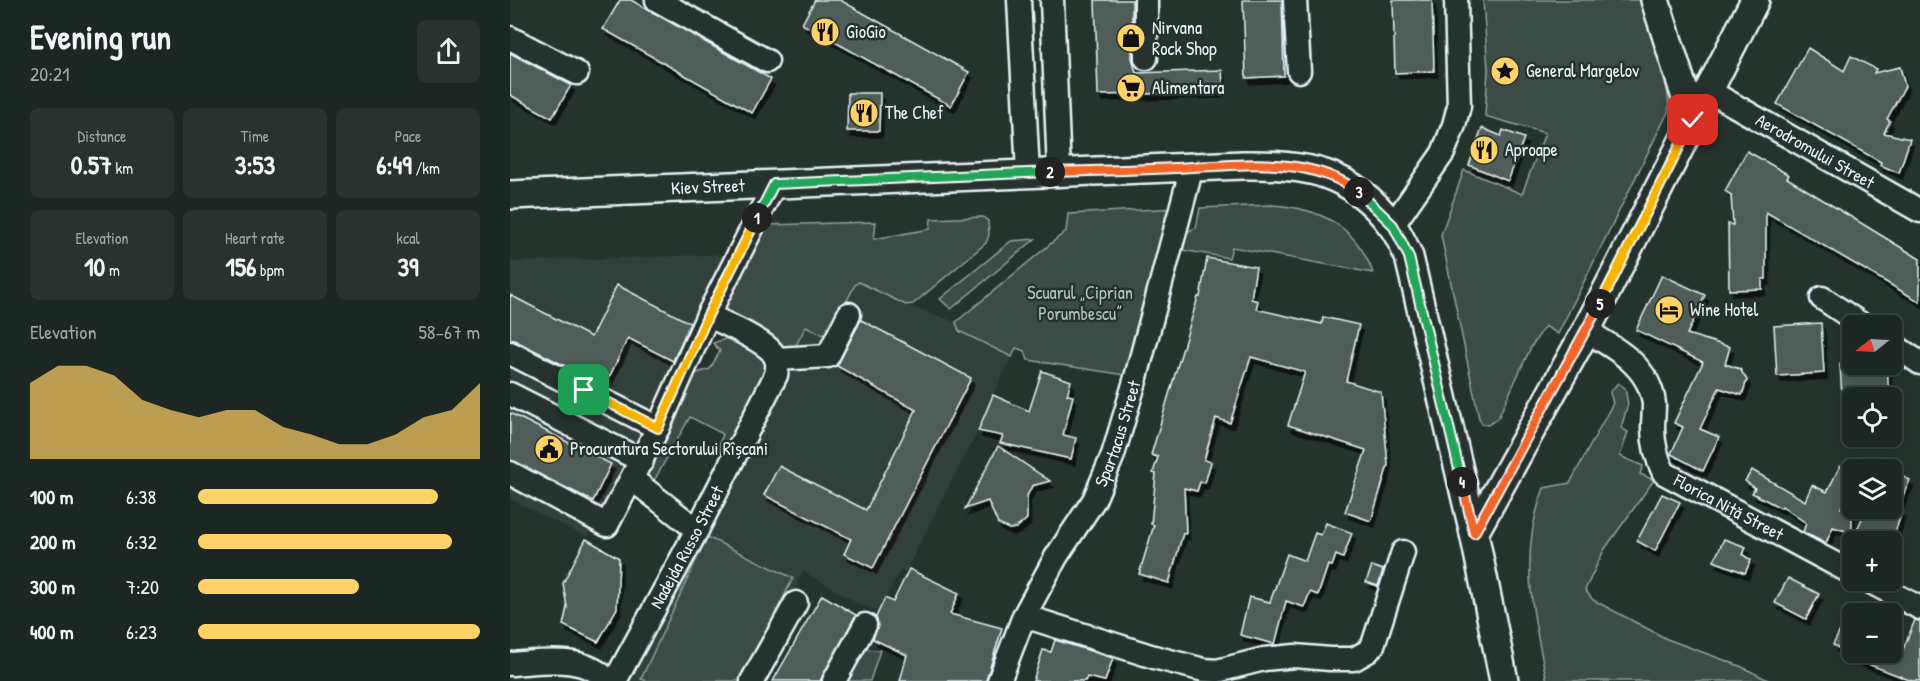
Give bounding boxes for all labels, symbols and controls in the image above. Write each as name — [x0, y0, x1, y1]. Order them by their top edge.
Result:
text: Evening run — [30, 15, 171, 59]
place label: Nirvana Rock Shop — [1152, 15, 1217, 61]
restaurant icon: GioGio — [809, 16, 841, 48]
place label: GioGio — [846, 19, 886, 44]
button: share — [417, 20, 480, 83]
shop icon: Nirvana Rock Shop — [1115, 22, 1147, 54]
place icon: General Margelov — [1489, 55, 1521, 87]
place label: General Margelov — [1526, 58, 1639, 83]
text: 20:21 — [30, 60, 70, 87]
supermarket icon: Alimentara — [1115, 72, 1147, 104]
place label: Alimentara — [1152, 75, 1224, 100]
pin — [1667, 94, 1718, 145]
restaurant icon: The Chef — [848, 97, 880, 129]
place label: The Chef — [885, 100, 944, 125]
icon: check — [1676, 103, 1709, 136]
street label: Aerodromului Street — [1751, 107, 1880, 195]
text: Distance — [78, 125, 126, 147]
text: Time — [241, 125, 269, 147]
text: Pace — [395, 125, 421, 147]
restaurant icon: Aproape — [1468, 134, 1500, 166]
place label: Aproape — [1505, 137, 1558, 162]
text: 0.57 — [71, 147, 112, 182]
text: 3:53 — [235, 147, 275, 182]
text: 6:49 — [376, 147, 412, 182]
text: km — [112, 157, 133, 179]
text: /km — [412, 157, 440, 179]
pin: 2 — [1035, 157, 1065, 187]
text: 2 — [1046, 161, 1054, 183]
street label: Kiev Street — [670, 172, 746, 200]
pin: 3 — [1344, 177, 1374, 207]
text: 3 — [1355, 181, 1363, 203]
pin: 1 — [742, 203, 772, 233]
text: 1 — [754, 207, 760, 229]
text: Elevation — [75, 227, 129, 249]
text: Heart rate — [225, 227, 285, 249]
text: kcal — [396, 227, 420, 249]
text: 10 — [84, 249, 105, 284]
text: 156 — [226, 249, 256, 284]
text: 39 — [397, 249, 419, 284]
text: m — [105, 259, 120, 281]
text: bpm — [256, 259, 284, 281]
park label: Scuarul „Ciprian Porumbescu” — [1027, 280, 1133, 326]
pin: 5 — [1585, 289, 1615, 319]
text: 5 — [1597, 293, 1603, 315]
hotel icon: Wine Hotel — [1653, 294, 1685, 326]
place label: Wine Hotel — [1690, 297, 1759, 322]
north arrow — [1842, 315, 1902, 375]
map controls — [1842, 315, 1902, 663]
text: Elevation — [30, 318, 96, 345]
text: 58–67 m — [418, 318, 480, 345]
pin — [558, 364, 609, 415]
icon: arrive — [567, 373, 600, 406]
street label: Spartacus Street — [1088, 377, 1147, 490]
button: locate — [1842, 387, 1902, 447]
public building icon: Procuratura Sectorului Rîșcani — [533, 433, 565, 465]
place label: Procuratura Sectorului Rîșcani — [570, 436, 768, 461]
button: layers — [1842, 459, 1902, 519]
pin: 4 — [1447, 467, 1477, 497]
street label: Florica Niță Street — [1669, 467, 1789, 547]
text: 4 — [1459, 471, 1465, 493]
street label: Nadejda Russo Street — [644, 480, 730, 613]
text: 100 m — [30, 483, 73, 510]
text: 6:38 — [126, 483, 156, 510]
text: 200 m — [30, 528, 75, 555]
text: 6:32 — [126, 528, 157, 555]
button: + — [1842, 531, 1902, 591]
text: 300 m — [30, 573, 75, 600]
text: 7:20 — [126, 573, 159, 600]
button: − — [1842, 603, 1902, 663]
text: 400 m — [30, 618, 74, 645]
text: 6:23 — [126, 618, 157, 645]

